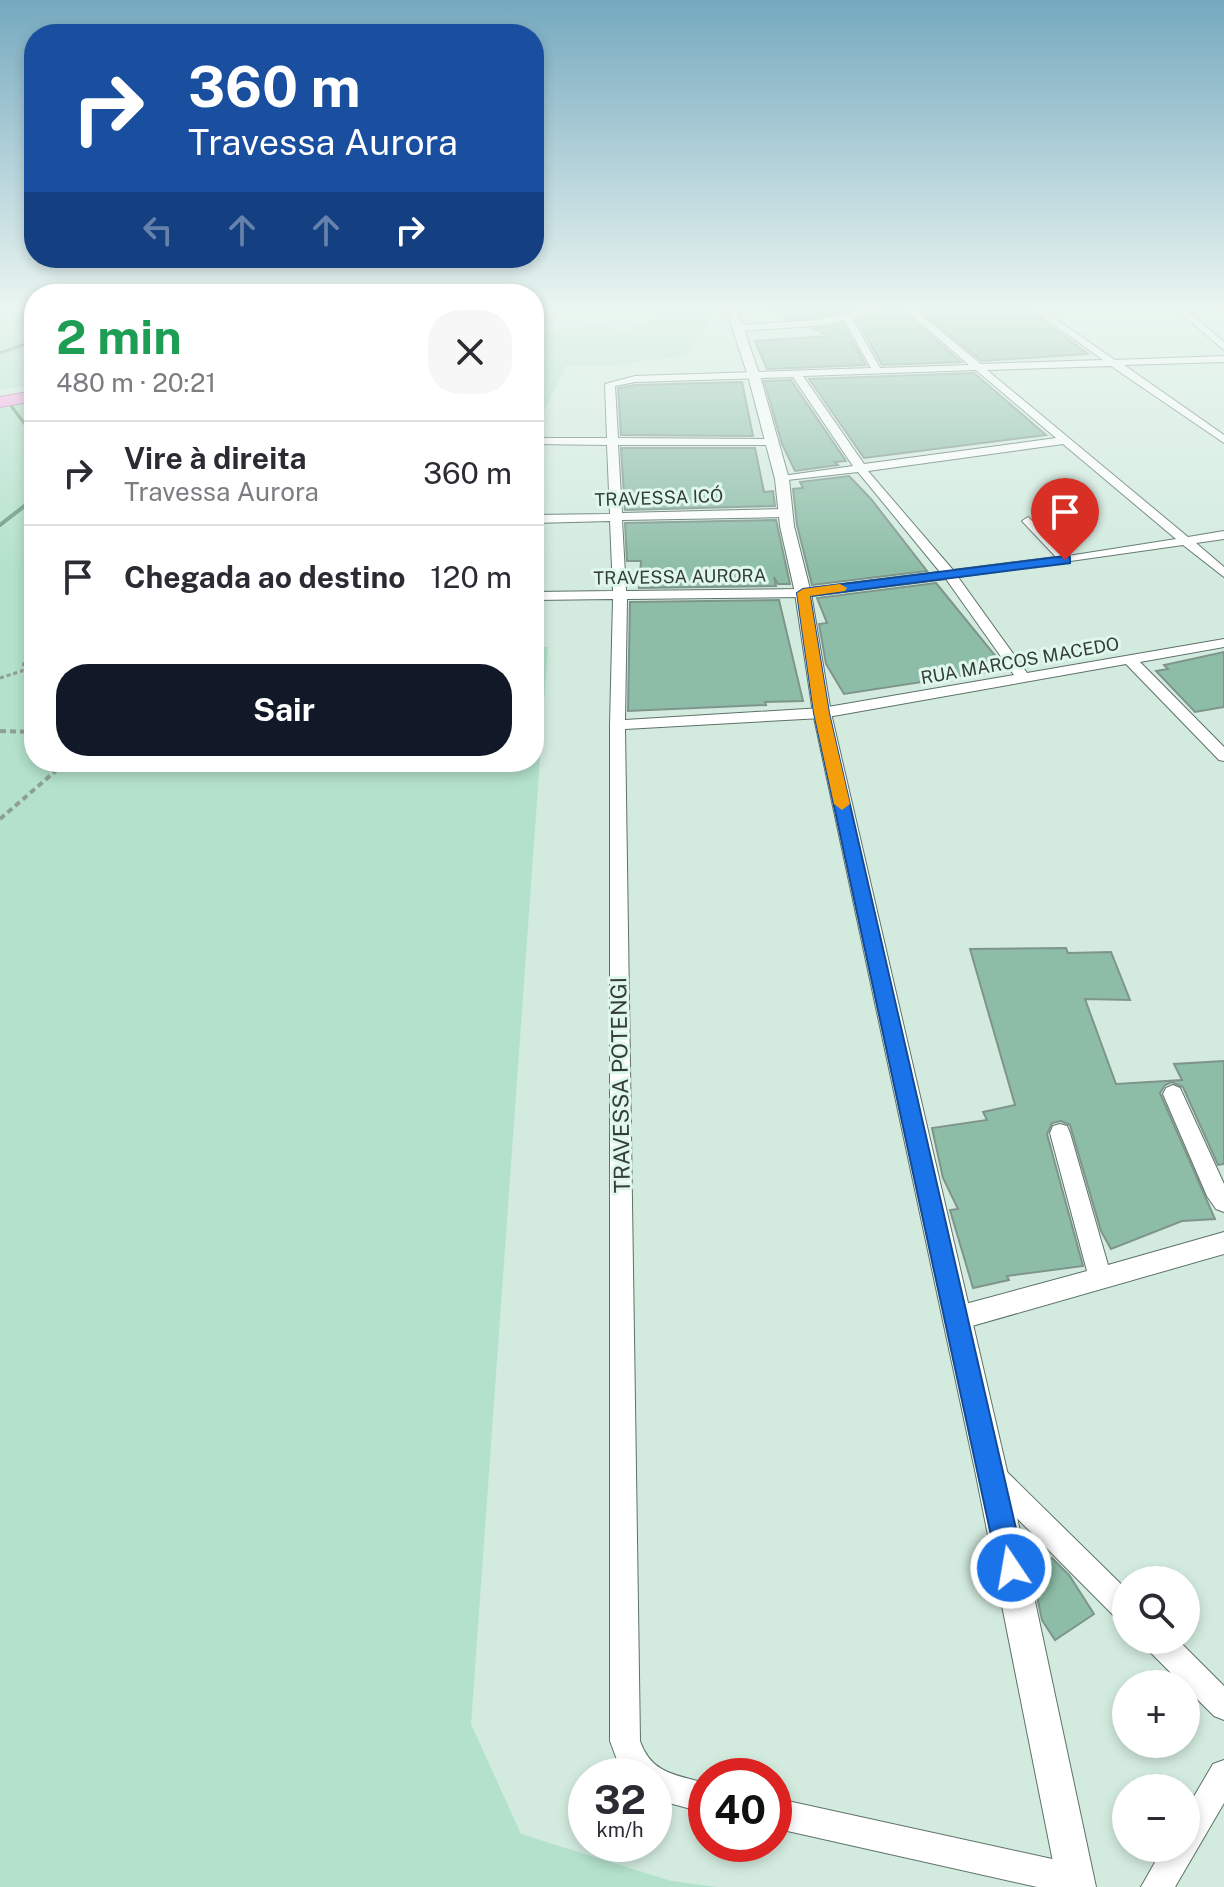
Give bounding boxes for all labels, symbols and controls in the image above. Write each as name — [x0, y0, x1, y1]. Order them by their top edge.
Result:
text: 360 m — [188, 54, 361, 120]
icon: right — [56, 56, 160, 160]
text: Travessa Aurora — [188, 121, 458, 163]
icon: left — [136, 208, 180, 252]
icon: ahead — [220, 208, 264, 252]
icon: ahead — [304, 208, 348, 252]
icon: right — [388, 208, 432, 252]
text: 2 min — [56, 308, 182, 365]
button: close — [428, 310, 512, 394]
text: 480 m · 20:21 — [56, 367, 216, 398]
text: Vire à direita — [124, 440, 307, 476]
icon: right — [56, 451, 100, 495]
text: 360 m — [423, 455, 512, 491]
text: Travessa Aurora — [124, 476, 319, 507]
pin — [1031, 478, 1099, 560]
street label: TRAVESSA ICÓ — [594, 484, 724, 510]
icon: arrive — [1043, 490, 1087, 534]
icon: arrive — [56, 555, 100, 599]
text: Chegada ao destino — [124, 559, 405, 595]
text: 120 m — [430, 559, 512, 595]
street label: TRAVESSA AURORA — [593, 564, 767, 589]
street label: RUA MARCOS MACEDO — [919, 633, 1121, 688]
button: Sair — [56, 664, 512, 756]
street label: TRAVESSA POTENGI — [605, 977, 635, 1193]
position arrow — [969, 1526, 1053, 1610]
map controls — [1112, 1566, 1200, 1862]
button: search — [1112, 1566, 1200, 1654]
button: + — [1112, 1670, 1200, 1758]
speed limit sign: 40 — [688, 1758, 792, 1862]
button: − — [1112, 1774, 1200, 1862]
text: 32 — [594, 1776, 646, 1823]
text: km/h — [596, 1818, 644, 1842]

